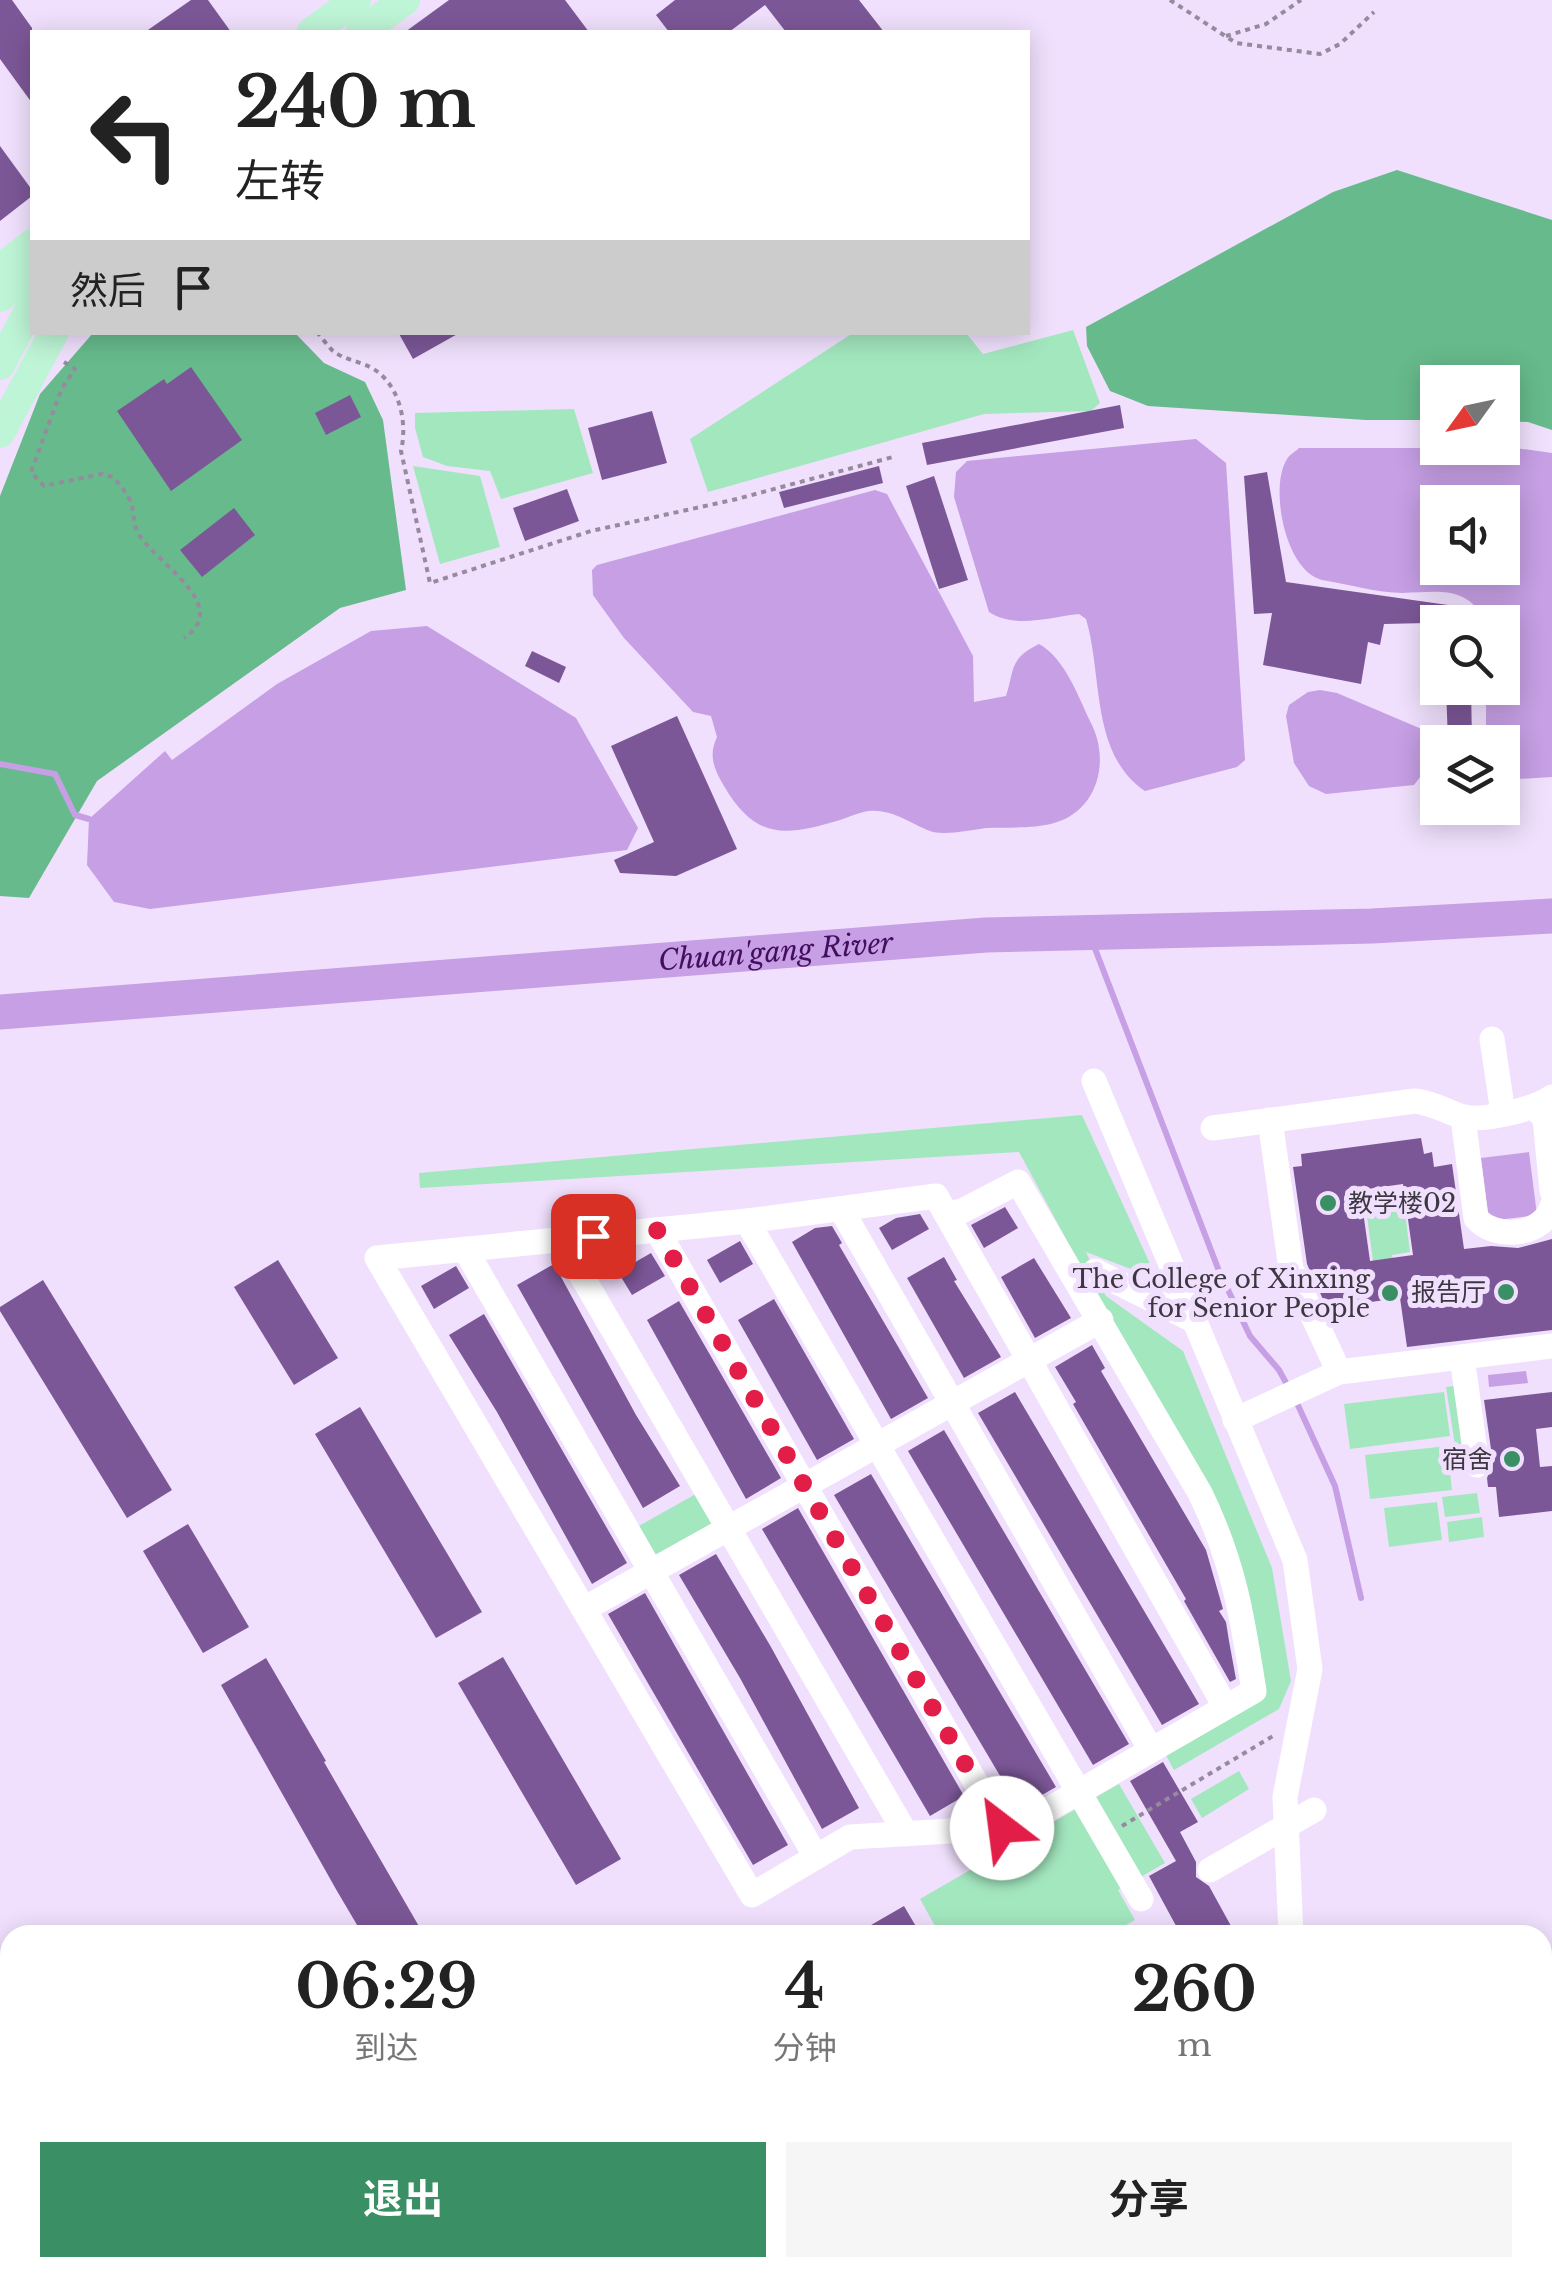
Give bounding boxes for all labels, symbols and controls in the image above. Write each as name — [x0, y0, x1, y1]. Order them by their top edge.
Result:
text: 240 m — [235, 59, 476, 146]
icon: left — [70, 70, 200, 200]
text: 左转 — [235, 153, 325, 209]
icon: arrive — [166, 260, 221, 315]
text: 然后 — [70, 267, 146, 314]
north arrow — [1420, 365, 1520, 465]
map controls — [1420, 365, 1520, 825]
button: sound — [1420, 485, 1520, 585]
button: search — [1420, 605, 1520, 705]
button: layers — [1420, 725, 1520, 825]
water label: Chuan'gang River — [657, 925, 895, 979]
place label: 教学楼02 — [1348, 1188, 1456, 1219]
marker: 教学楼02 — [1317, 1192, 1339, 1214]
pin — [551, 1194, 636, 1279]
icon: arrive — [566, 1209, 621, 1264]
place label: The College of Xinxing for Senior People — [1072, 1264, 1371, 1324]
place label: 报告厅 — [1411, 1277, 1486, 1308]
marker: 报告厅 — [1495, 1281, 1517, 1303]
marker: The College of Xinxing for Senior People — [1379, 1282, 1401, 1304]
place label: 宿舍 — [1442, 1444, 1492, 1475]
marker: 宿舍 — [1501, 1448, 1523, 1470]
position arrow — [950, 1776, 1054, 1880]
text: 06:29 — [295, 1950, 478, 2024]
text: 4 — [785, 1950, 825, 2024]
text: 260 — [1132, 1953, 1257, 2027]
text: m — [1177, 2025, 1212, 2065]
text: 到达 — [354, 2028, 418, 2068]
text: 分钟 — [773, 2028, 837, 2068]
button: 退出 — [40, 2142, 766, 2257]
button: 分享 — [786, 2142, 1512, 2257]

